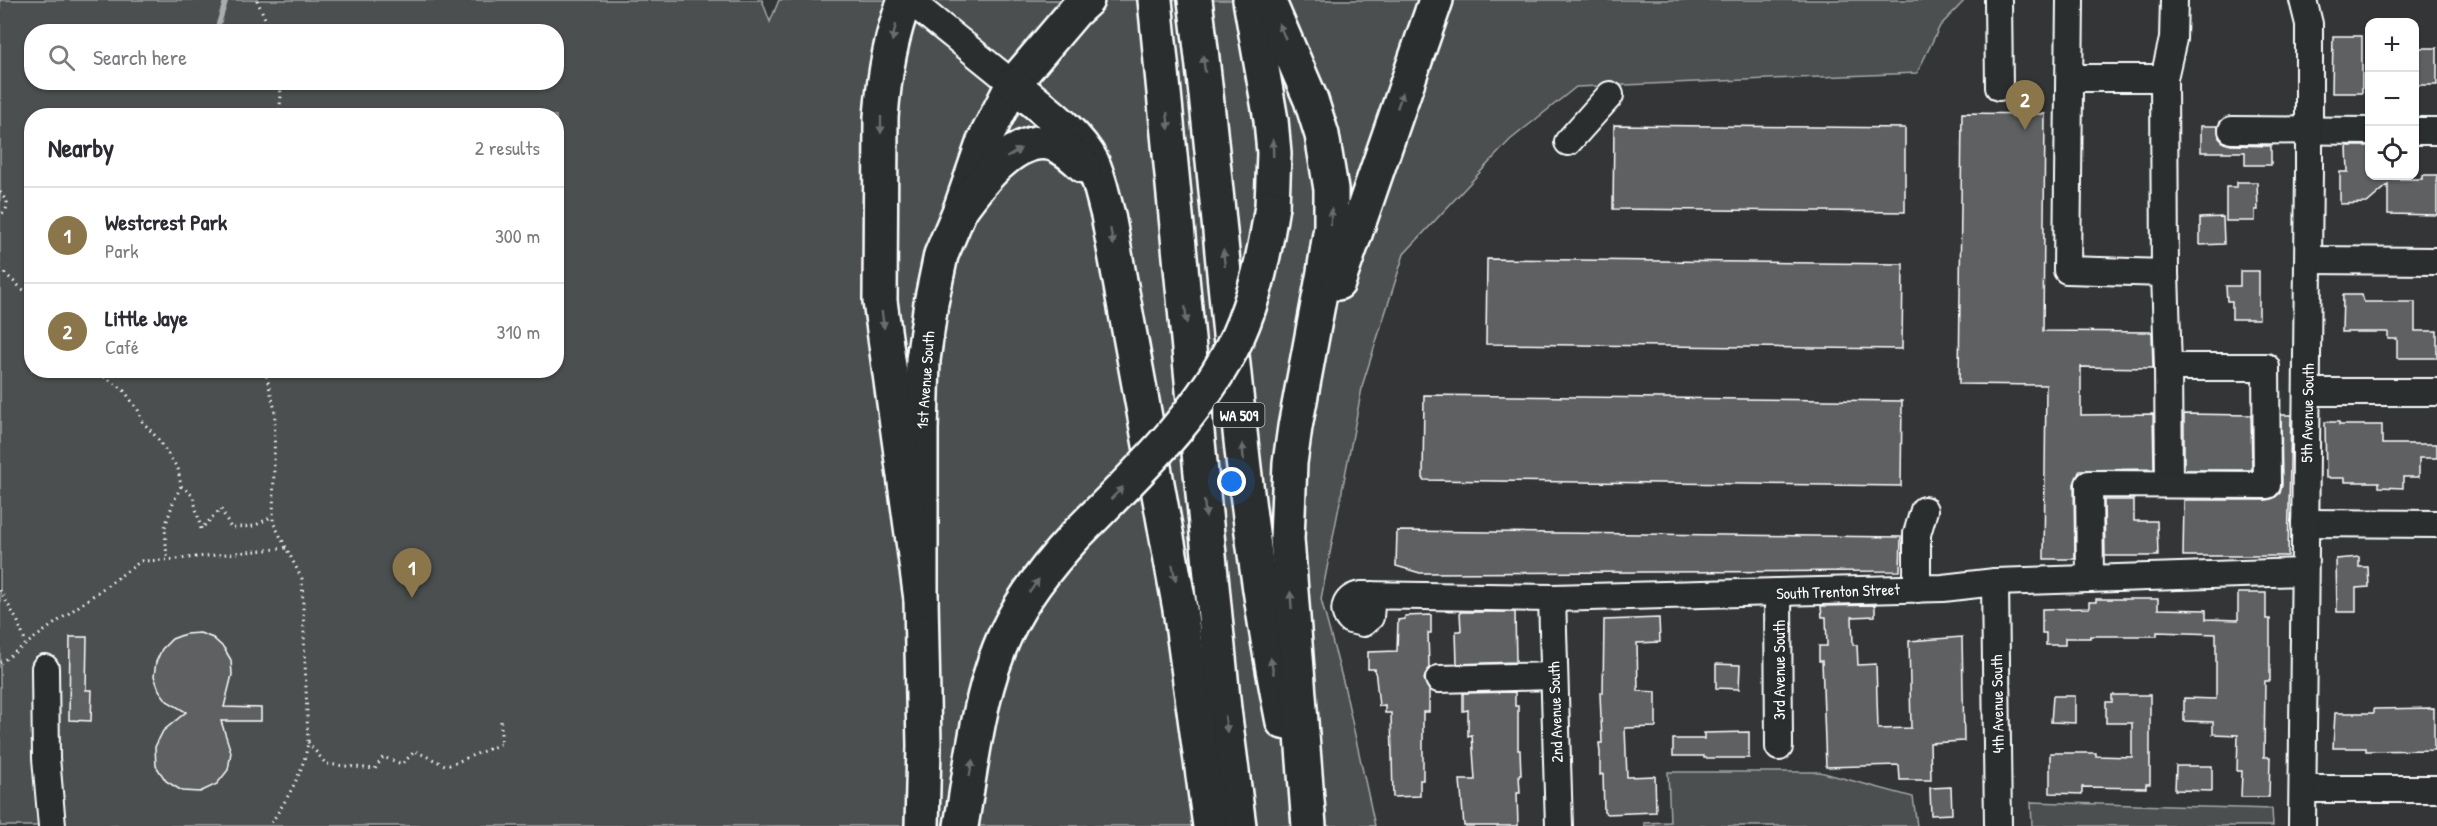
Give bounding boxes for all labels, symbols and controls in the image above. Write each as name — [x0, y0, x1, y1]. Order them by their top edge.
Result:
map controls — [2365, 18, 2419, 180]
button: + — [2365, 18, 2419, 72]
one-way arrow — [1277, 22, 1286, 39]
search box — [24, 24, 564, 90]
one-way arrow — [889, 24, 899, 42]
icon: search — [45, 41, 78, 74]
text: Search here — [93, 42, 187, 72]
one-way arrow — [1199, 55, 1208, 74]
button: − — [2365, 72, 2419, 126]
pin: 2 — [2006, 80, 2044, 130]
one-way arrow — [1396, 91, 1406, 109]
one-way arrow — [1163, 111, 1172, 130]
one-way arrow — [876, 116, 886, 135]
button: locate — [2365, 126, 2419, 180]
text: Nearby — [48, 130, 114, 165]
text: 2 results — [475, 134, 540, 161]
one-way arrow — [1268, 138, 1278, 157]
one-way arrow — [1006, 148, 1023, 159]
text: Westcrest Park — [105, 207, 227, 237]
one-way arrow — [1326, 208, 1336, 227]
text: 1 — [64, 222, 71, 249]
text: 300 m — [495, 222, 540, 249]
one-way arrow — [1108, 227, 1117, 246]
text: Park — [105, 237, 138, 264]
one-way arrow — [1219, 249, 1229, 268]
text: Little Jaye — [105, 303, 188, 333]
one-way arrow — [1181, 306, 1191, 325]
one-way arrow — [878, 311, 887, 330]
text: 2 — [63, 318, 72, 345]
text: 310 m — [497, 318, 540, 345]
street label: 1st Avenue South — [911, 330, 939, 430]
text: Café — [105, 333, 139, 360]
street label: 5th Avenue South — [2295, 363, 2319, 463]
road number: WA 509 — [1214, 403, 1264, 427]
one-way arrow — [1238, 443, 1248, 462]
your location — [1217, 467, 1246, 496]
one-way arrow — [1110, 487, 1124, 501]
one-way arrow — [1200, 500, 1210, 519]
pin: 1 — [392, 548, 432, 598]
one-way arrow — [1169, 564, 1178, 583]
one-way arrow — [1028, 578, 1040, 594]
street label: South Trenton Street — [1776, 578, 1901, 604]
one-way arrow — [1287, 591, 1296, 610]
street label: 3rd Avenue South — [1768, 620, 1790, 720]
street label: 4th Avenue South — [1985, 654, 2009, 753]
one-way arrow — [1267, 656, 1276, 675]
street label: 2nd Avenue South — [1542, 661, 1568, 763]
one-way arrow — [1221, 715, 1231, 734]
one-way arrow — [967, 759, 976, 778]

